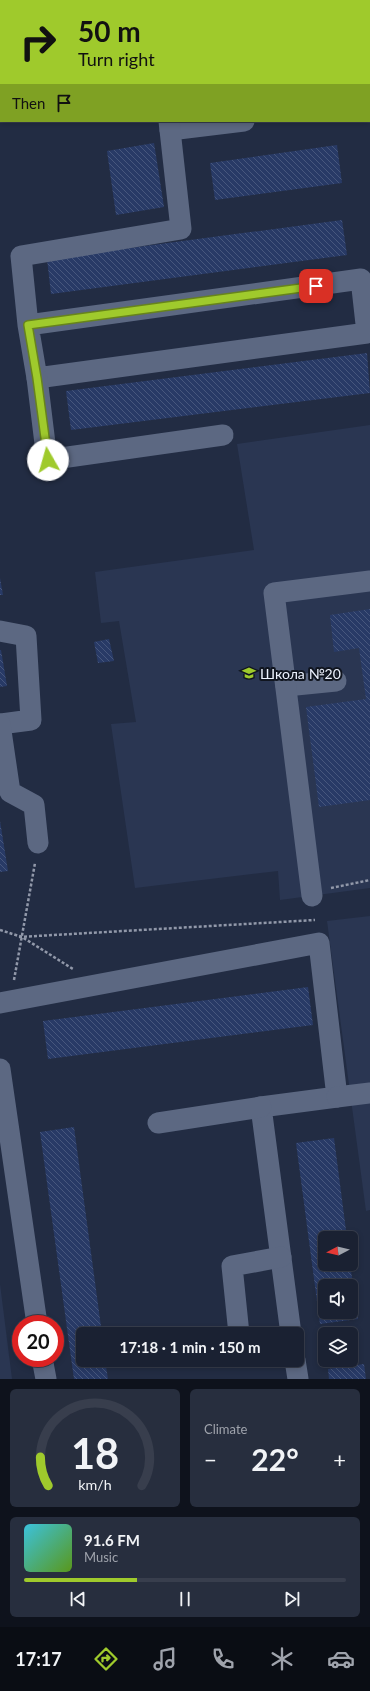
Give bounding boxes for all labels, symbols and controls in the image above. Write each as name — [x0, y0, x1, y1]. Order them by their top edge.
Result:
text: 50 m — [78, 14, 141, 48]
icon: right — [12, 16, 64, 68]
text: Turn right — [78, 48, 155, 70]
icon: arrive — [53, 92, 75, 114]
text: Then — [12, 94, 45, 112]
pin — [299, 269, 333, 303]
icon: arrive — [305, 275, 327, 297]
position arrow — [27, 439, 69, 481]
school or university icon: Школа №20 — [241, 665, 257, 681]
place label: Школа №20 — [260, 665, 341, 682]
north arrow — [318, 1231, 358, 1271]
map controls — [318, 1231, 358, 1367]
button: sound — [318, 1279, 358, 1319]
speed limit sign: 20 — [12, 1315, 64, 1367]
button: layers — [318, 1327, 358, 1367]
text: 17:18 · 1 min · 150 m — [120, 1338, 260, 1356]
text: Climate — [204, 1421, 247, 1437]
text: 18 — [71, 1428, 119, 1478]
text: 22° — [251, 1441, 299, 1477]
text: − — [204, 1446, 217, 1473]
text: + — [333, 1446, 346, 1473]
text: km/h — [78, 1476, 112, 1493]
text: 91.6 FM — [84, 1531, 140, 1549]
text: Music — [84, 1549, 118, 1565]
icon: previous — [67, 1588, 89, 1610]
icon: pause — [174, 1588, 196, 1610]
icon: next — [281, 1588, 303, 1610]
icon: directions — [92, 1645, 120, 1673]
icon: music — [151, 1645, 179, 1673]
icon: phone — [209, 1645, 237, 1673]
icon: climate — [268, 1645, 296, 1673]
icon: car — [327, 1645, 355, 1673]
text: 17:17 — [15, 1648, 62, 1670]

